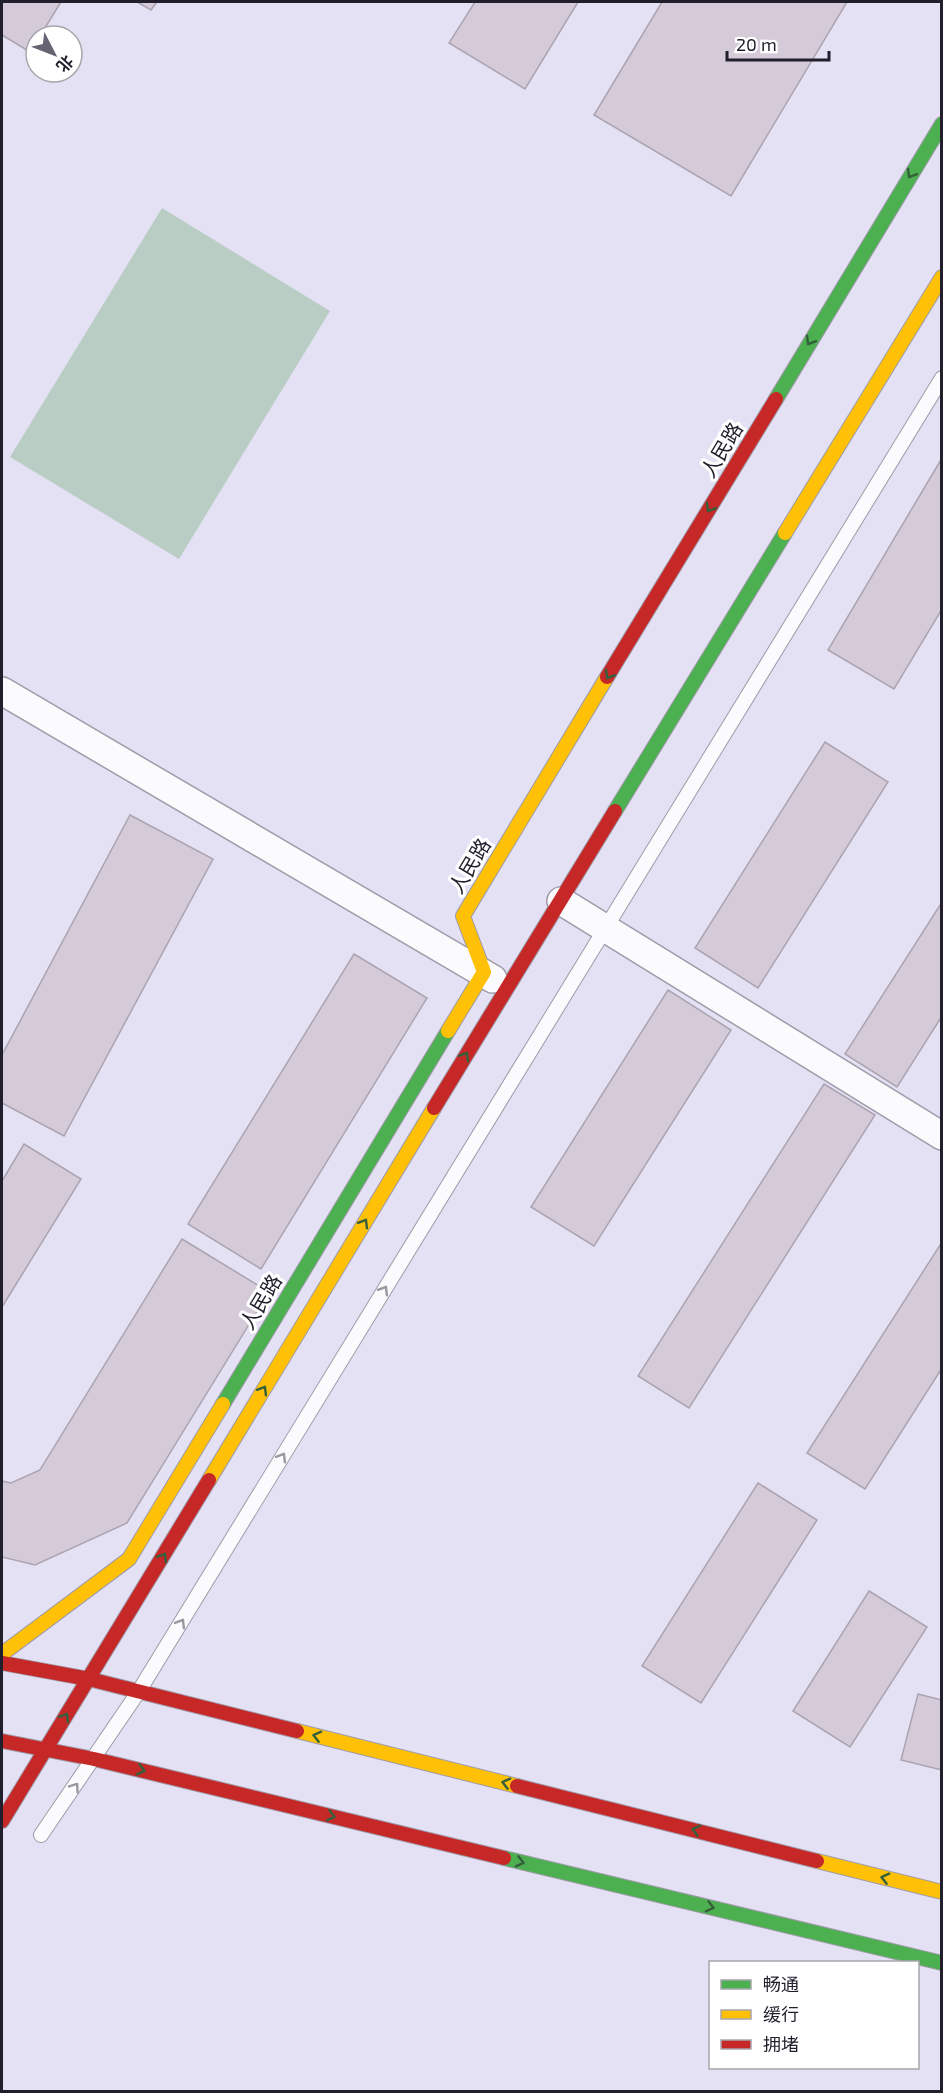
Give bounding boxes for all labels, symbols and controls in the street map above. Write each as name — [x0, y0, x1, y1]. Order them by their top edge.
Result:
north arrow — [24, 24, 84, 84]
scale bar — [727, 24, 829, 62]
text: 20 m — [736, 33, 777, 55]
text: 北 — [53, 52, 78, 77]
one-way arrow — [907, 168, 919, 178]
one-way arrow — [806, 335, 818, 345]
street label: 人民路 — [695, 418, 747, 481]
one-way arrow — [705, 502, 717, 512]
one-way arrow — [604, 669, 616, 679]
street label: 人民路 — [443, 834, 495, 897]
one-way arrow — [458, 1052, 470, 1062]
one-way arrow — [357, 1219, 369, 1229]
street label: 人民路 — [234, 1270, 286, 1333]
one-way arrow — [377, 1286, 389, 1296]
one-way arrow — [256, 1386, 268, 1396]
one-way arrow — [275, 1453, 287, 1463]
one-way arrow — [155, 1553, 167, 1563]
one-way arrow — [173, 1619, 185, 1629]
one-way arrow — [58, 1713, 70, 1723]
one-way arrow — [312, 1730, 322, 1743]
one-way arrow — [136, 1763, 146, 1776]
one-way arrow — [502, 1778, 512, 1790]
one-way arrow — [68, 1782, 79, 1793]
one-way arrow — [325, 1808, 335, 1821]
one-way arrow — [691, 1825, 701, 1838]
one-way arrow — [515, 1854, 525, 1867]
one-way arrow — [880, 1872, 890, 1885]
one-way arrow — [704, 1900, 714, 1913]
legend — [709, 1961, 919, 2069]
text: 畅通 — [763, 1973, 799, 1995]
text: 缓行 — [763, 2003, 799, 2025]
text: 拥堵 — [763, 2033, 799, 2055]

